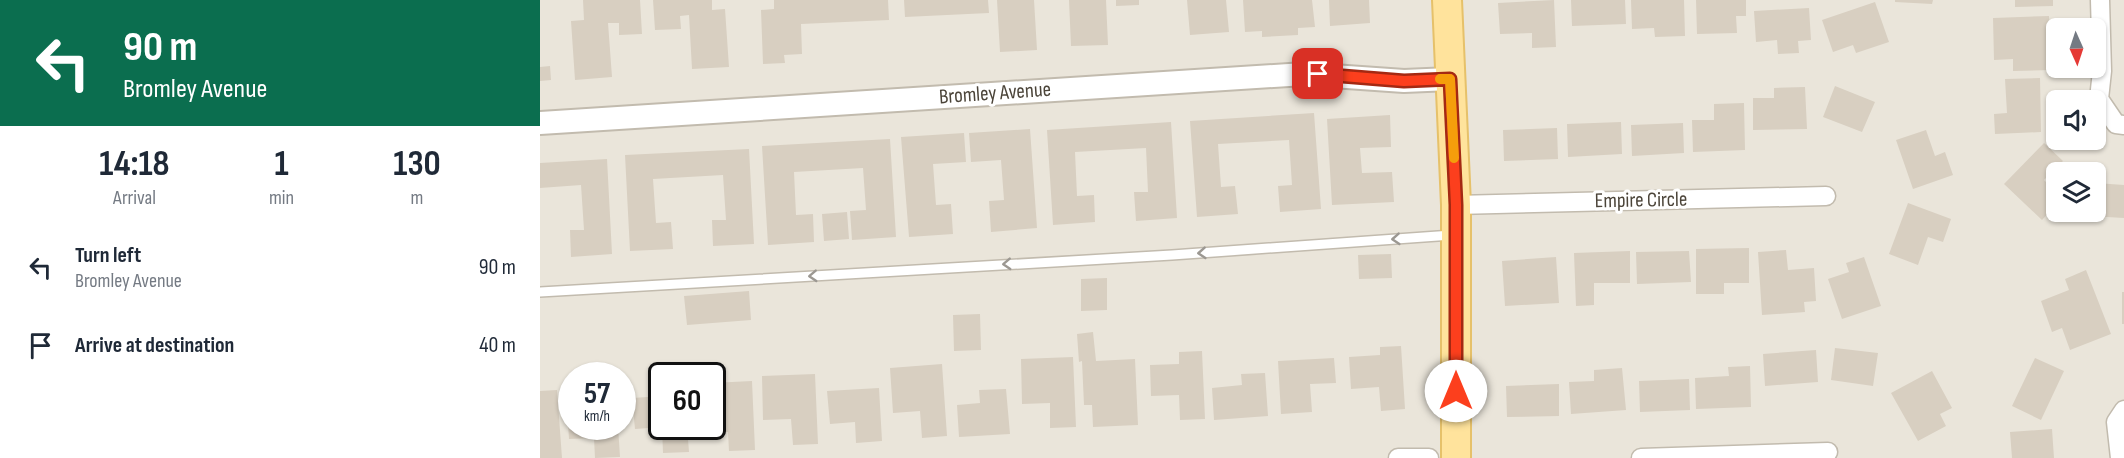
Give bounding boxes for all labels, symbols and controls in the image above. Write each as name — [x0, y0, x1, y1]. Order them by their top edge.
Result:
north arrow — [2046, 18, 2106, 78]
map controls — [2046, 18, 2106, 222]
text: 90 m — [123, 22, 197, 73]
icon: left — [24, 24, 102, 102]
pin — [1292, 48, 1343, 99]
icon: arrive — [1301, 57, 1334, 90]
text: Bromley Avenue — [123, 73, 267, 105]
street label: Bromley Avenue — [938, 77, 1052, 109]
button: sound — [2046, 90, 2106, 150]
text: 14:18 — [99, 143, 170, 186]
text: 1 — [274, 143, 289, 186]
text: 130 — [393, 143, 441, 186]
button: layers — [2046, 162, 2106, 222]
text: Arrival — [113, 186, 156, 210]
text: min — [269, 186, 294, 210]
text: m — [411, 186, 423, 210]
street label: Empire Circle — [1594, 187, 1688, 213]
one-way arrow — [1392, 232, 1401, 245]
text: Turn left — [75, 242, 141, 269]
one-way arrow — [1197, 246, 1206, 259]
icon: left — [24, 251, 57, 284]
text: 90 m — [479, 254, 516, 281]
one-way arrow — [1003, 258, 1012, 271]
text: Bromley Avenue — [75, 269, 182, 293]
one-way arrow — [808, 269, 817, 282]
icon: arrive — [24, 329, 57, 362]
text: Arrive at destination — [75, 332, 234, 359]
text: 40 m — [479, 332, 516, 359]
position arrow — [1424, 359, 1488, 423]
speed limit sign: 60 — [648, 362, 726, 440]
text: 57 — [584, 376, 610, 412]
text: km/h — [584, 407, 610, 426]

